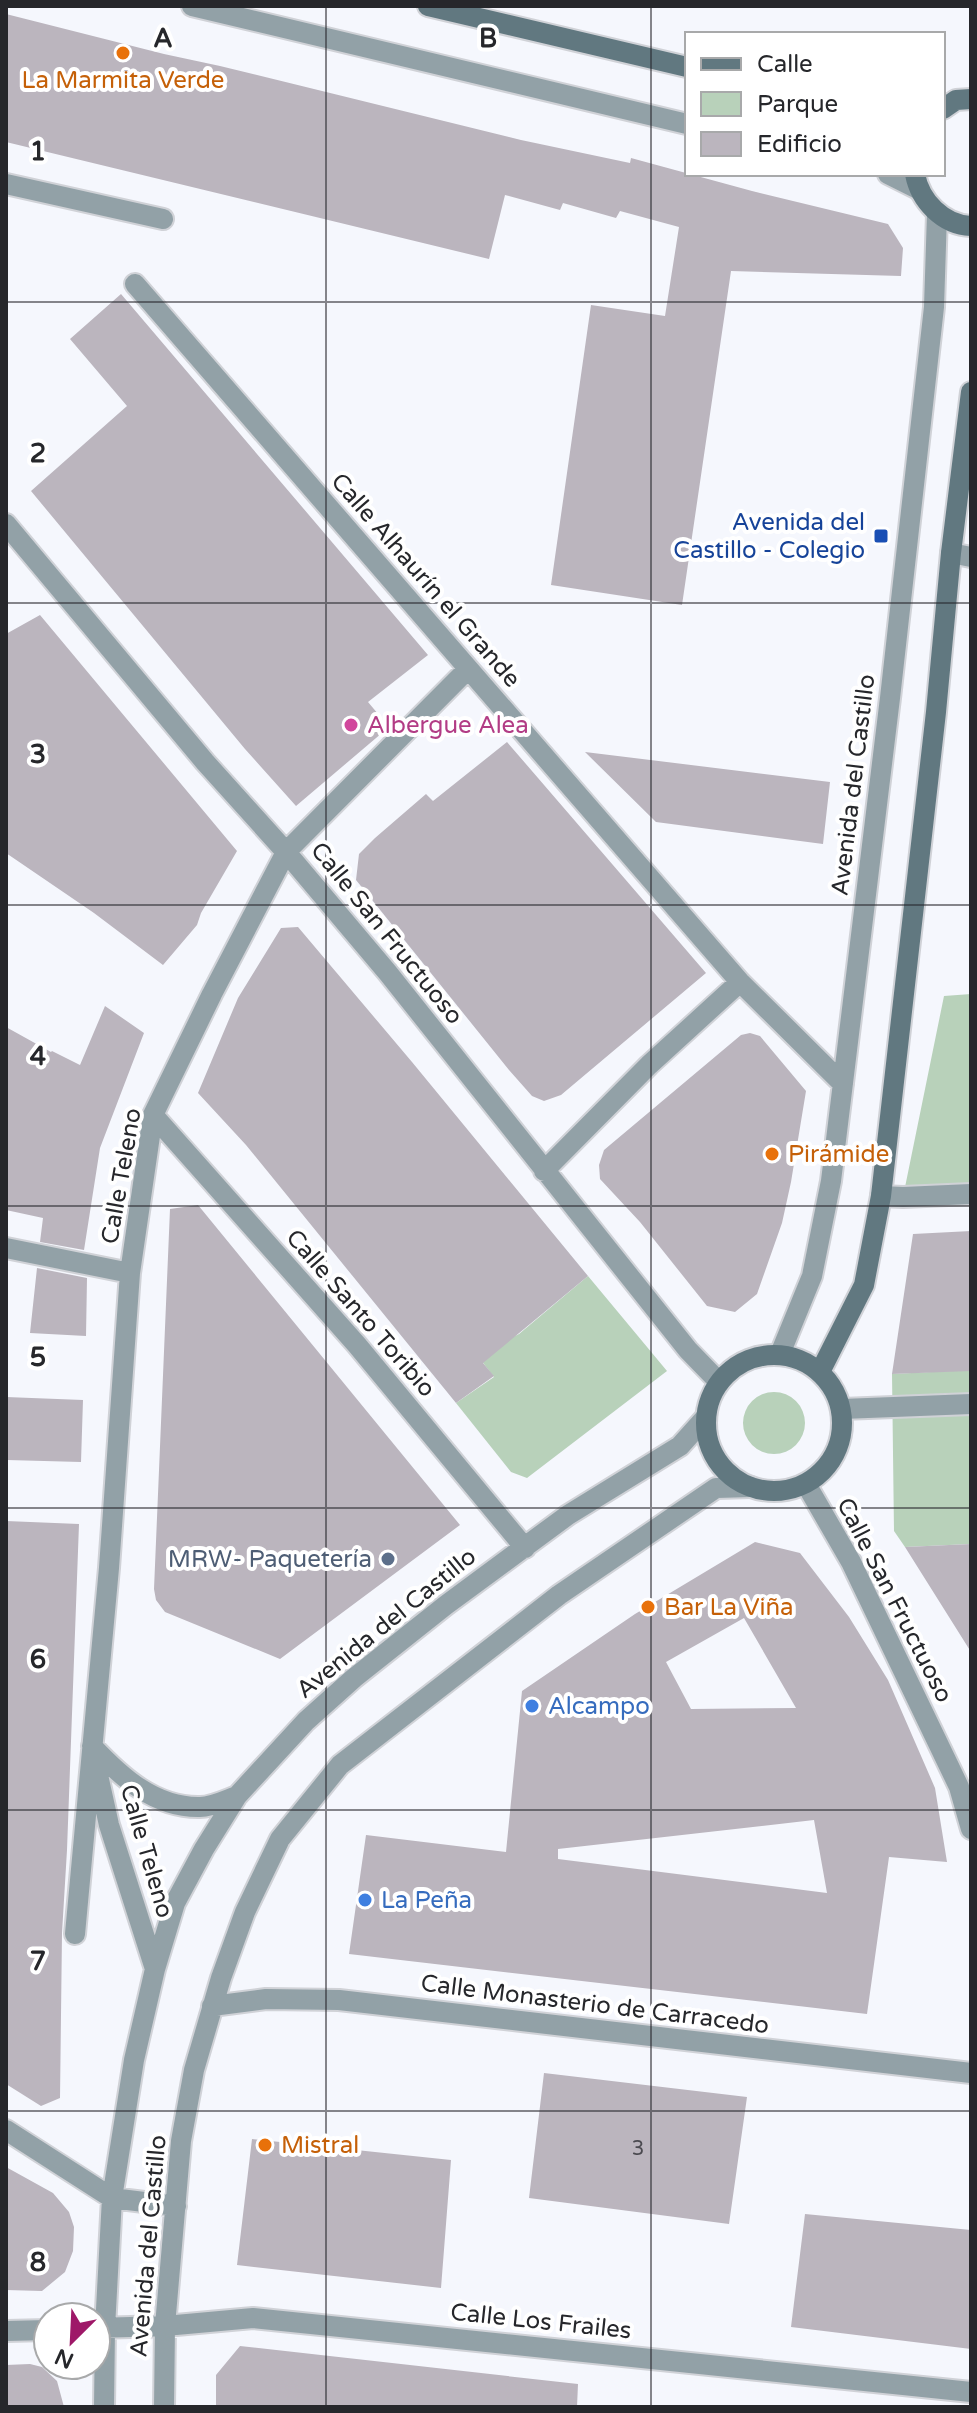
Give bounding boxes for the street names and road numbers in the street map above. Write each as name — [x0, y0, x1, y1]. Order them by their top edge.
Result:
street label: Calle Alhaurín el Grande — [325, 467, 527, 693]
street label: Avenida del Castillo — [826, 673, 881, 897]
street label: Calle San Fructuoso — [304, 836, 469, 1030]
street label: Calle Teleno — [95, 1106, 148, 1246]
street label: Calle Santo Toribio — [280, 1223, 441, 1403]
street label: Calle San Fructuoso — [830, 1493, 959, 1708]
street label: Avenida del Castillo — [291, 1542, 482, 1705]
street label: Calle Teleno — [114, 1781, 179, 1921]
street label: Calle Monasterio de Carracedo — [419, 1969, 771, 2040]
street label: Avenida del Castillo — [124, 2134, 173, 2358]
street label: Calle Los Frailes — [449, 2298, 633, 2345]

